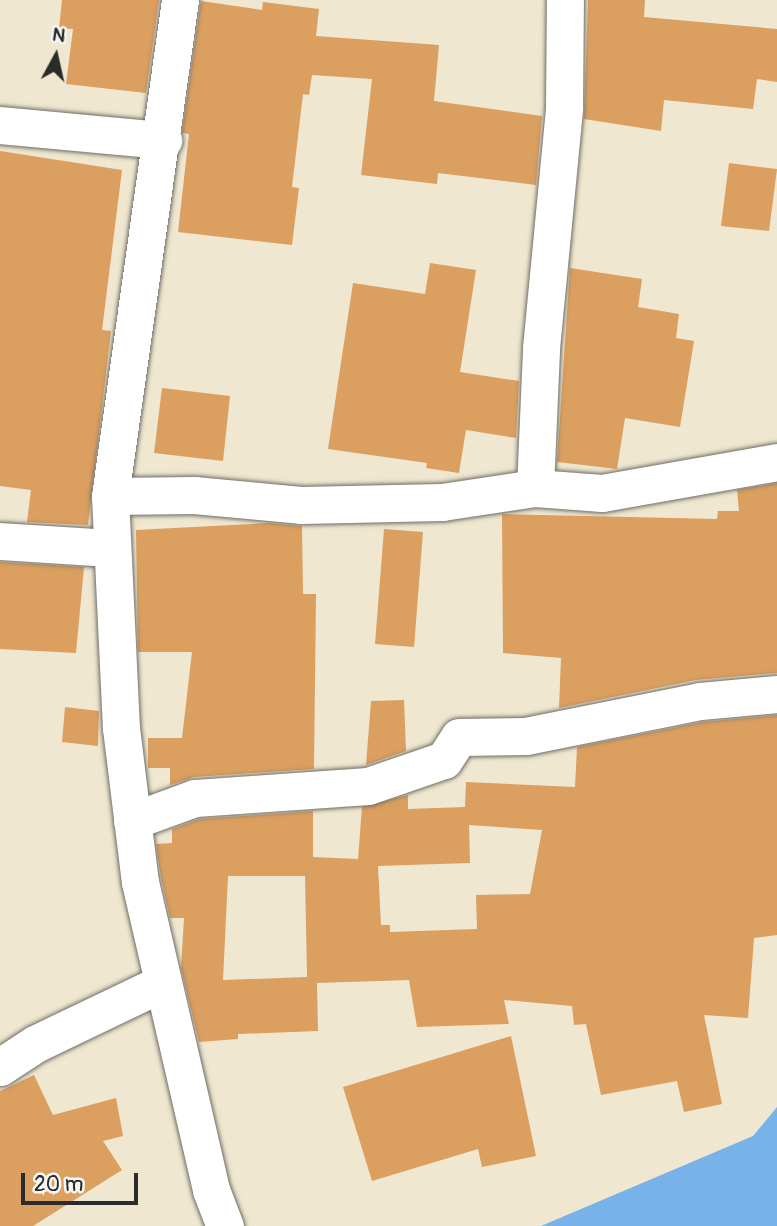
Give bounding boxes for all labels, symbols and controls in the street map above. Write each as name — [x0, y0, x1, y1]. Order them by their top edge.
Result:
north arrow — [21, 21, 91, 91]
text: N — [51, 22, 67, 48]
scale bar — [24, 1160, 142, 1204]
text: 20 m — [34, 1171, 83, 1198]

